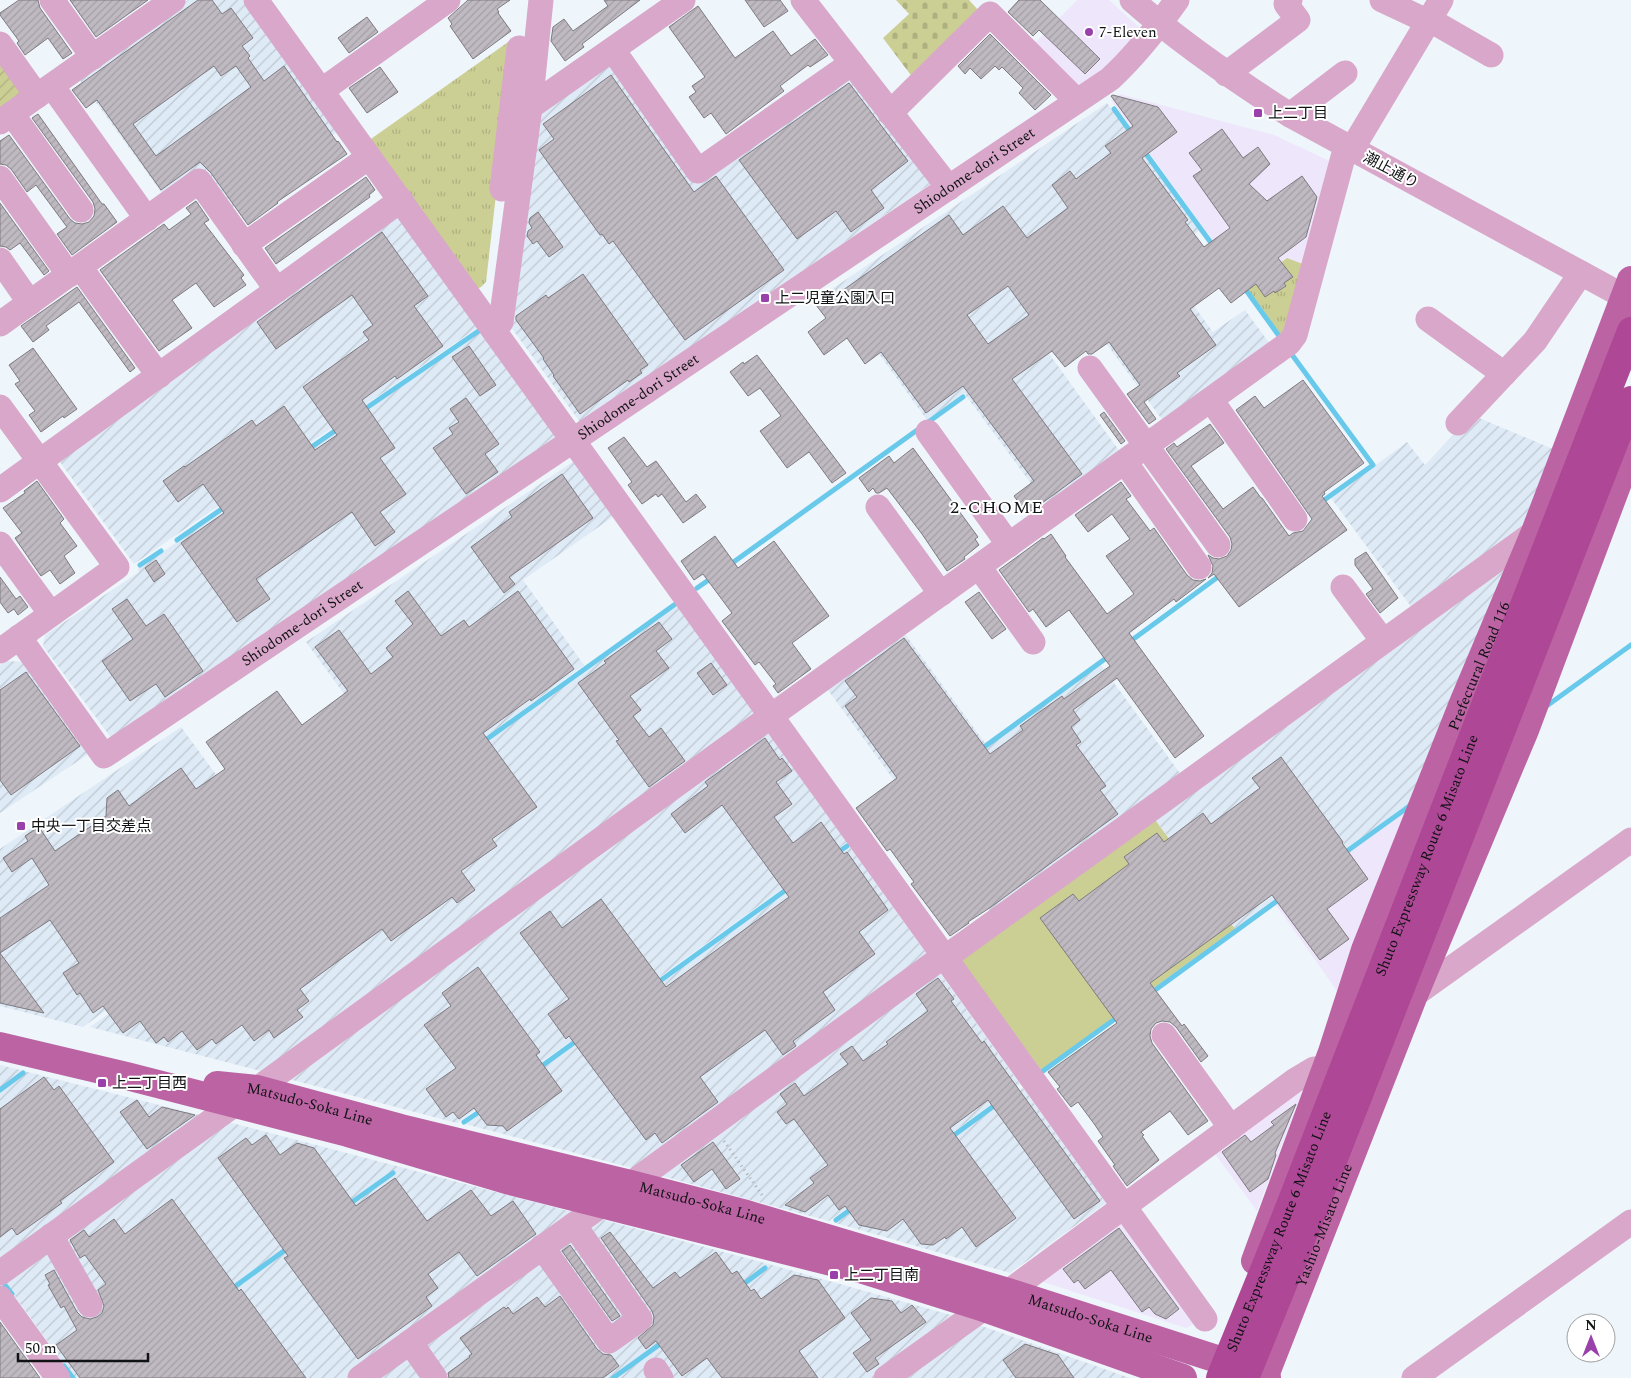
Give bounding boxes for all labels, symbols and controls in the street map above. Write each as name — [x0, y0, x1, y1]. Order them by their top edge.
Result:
place label: 7-Eleven — [1099, 21, 1157, 44]
marker: 7-Eleven — [1083, 26, 1095, 38]
place label: 上二丁目 — [1268, 102, 1328, 125]
marker: 上二丁目 — [1252, 107, 1264, 119]
street label: Shiodome-dori Street — [909, 122, 1040, 220]
street label: 潮止通り — [1359, 146, 1423, 195]
place label: 上二児童公園入口 — [775, 287, 895, 310]
marker: 上二児童公園入口 — [759, 292, 771, 304]
street label: Shiodome-dori Street — [573, 348, 704, 446]
district label: 2-CHOME — [950, 494, 1044, 521]
street label: Shiodome-dori Street — [237, 574, 368, 672]
street label: Prefectural Road 116 — [1442, 598, 1517, 734]
street label: Shuto Expressway Route 6 Misato Line — [1369, 731, 1485, 980]
place label: 中央一丁目交差点 — [31, 815, 151, 838]
marker: 中央一丁目交差点 — [15, 820, 27, 832]
place label: 上二丁目西 — [112, 1072, 187, 1095]
marker: 上二丁目西 — [96, 1077, 108, 1089]
street label: Matsudo-Soka Line — [246, 1077, 376, 1132]
street label: Shuto Expressway Route 6 Misato Line — [1221, 1108, 1338, 1356]
street label: Yashio-Misato Line — [1290, 1160, 1359, 1291]
street label: Matsudo-Soka Line — [637, 1176, 768, 1231]
place label: 上二丁目南 — [844, 1264, 919, 1287]
marker: 上二丁目南 — [828, 1269, 840, 1281]
street label: Matsudo-Soka Line — [1025, 1288, 1156, 1350]
north arrow — [1566, 1313, 1616, 1363]
text: N — [1585, 1315, 1597, 1336]
scale bar — [18, 1330, 148, 1362]
text: 50 m — [25, 1337, 57, 1360]

